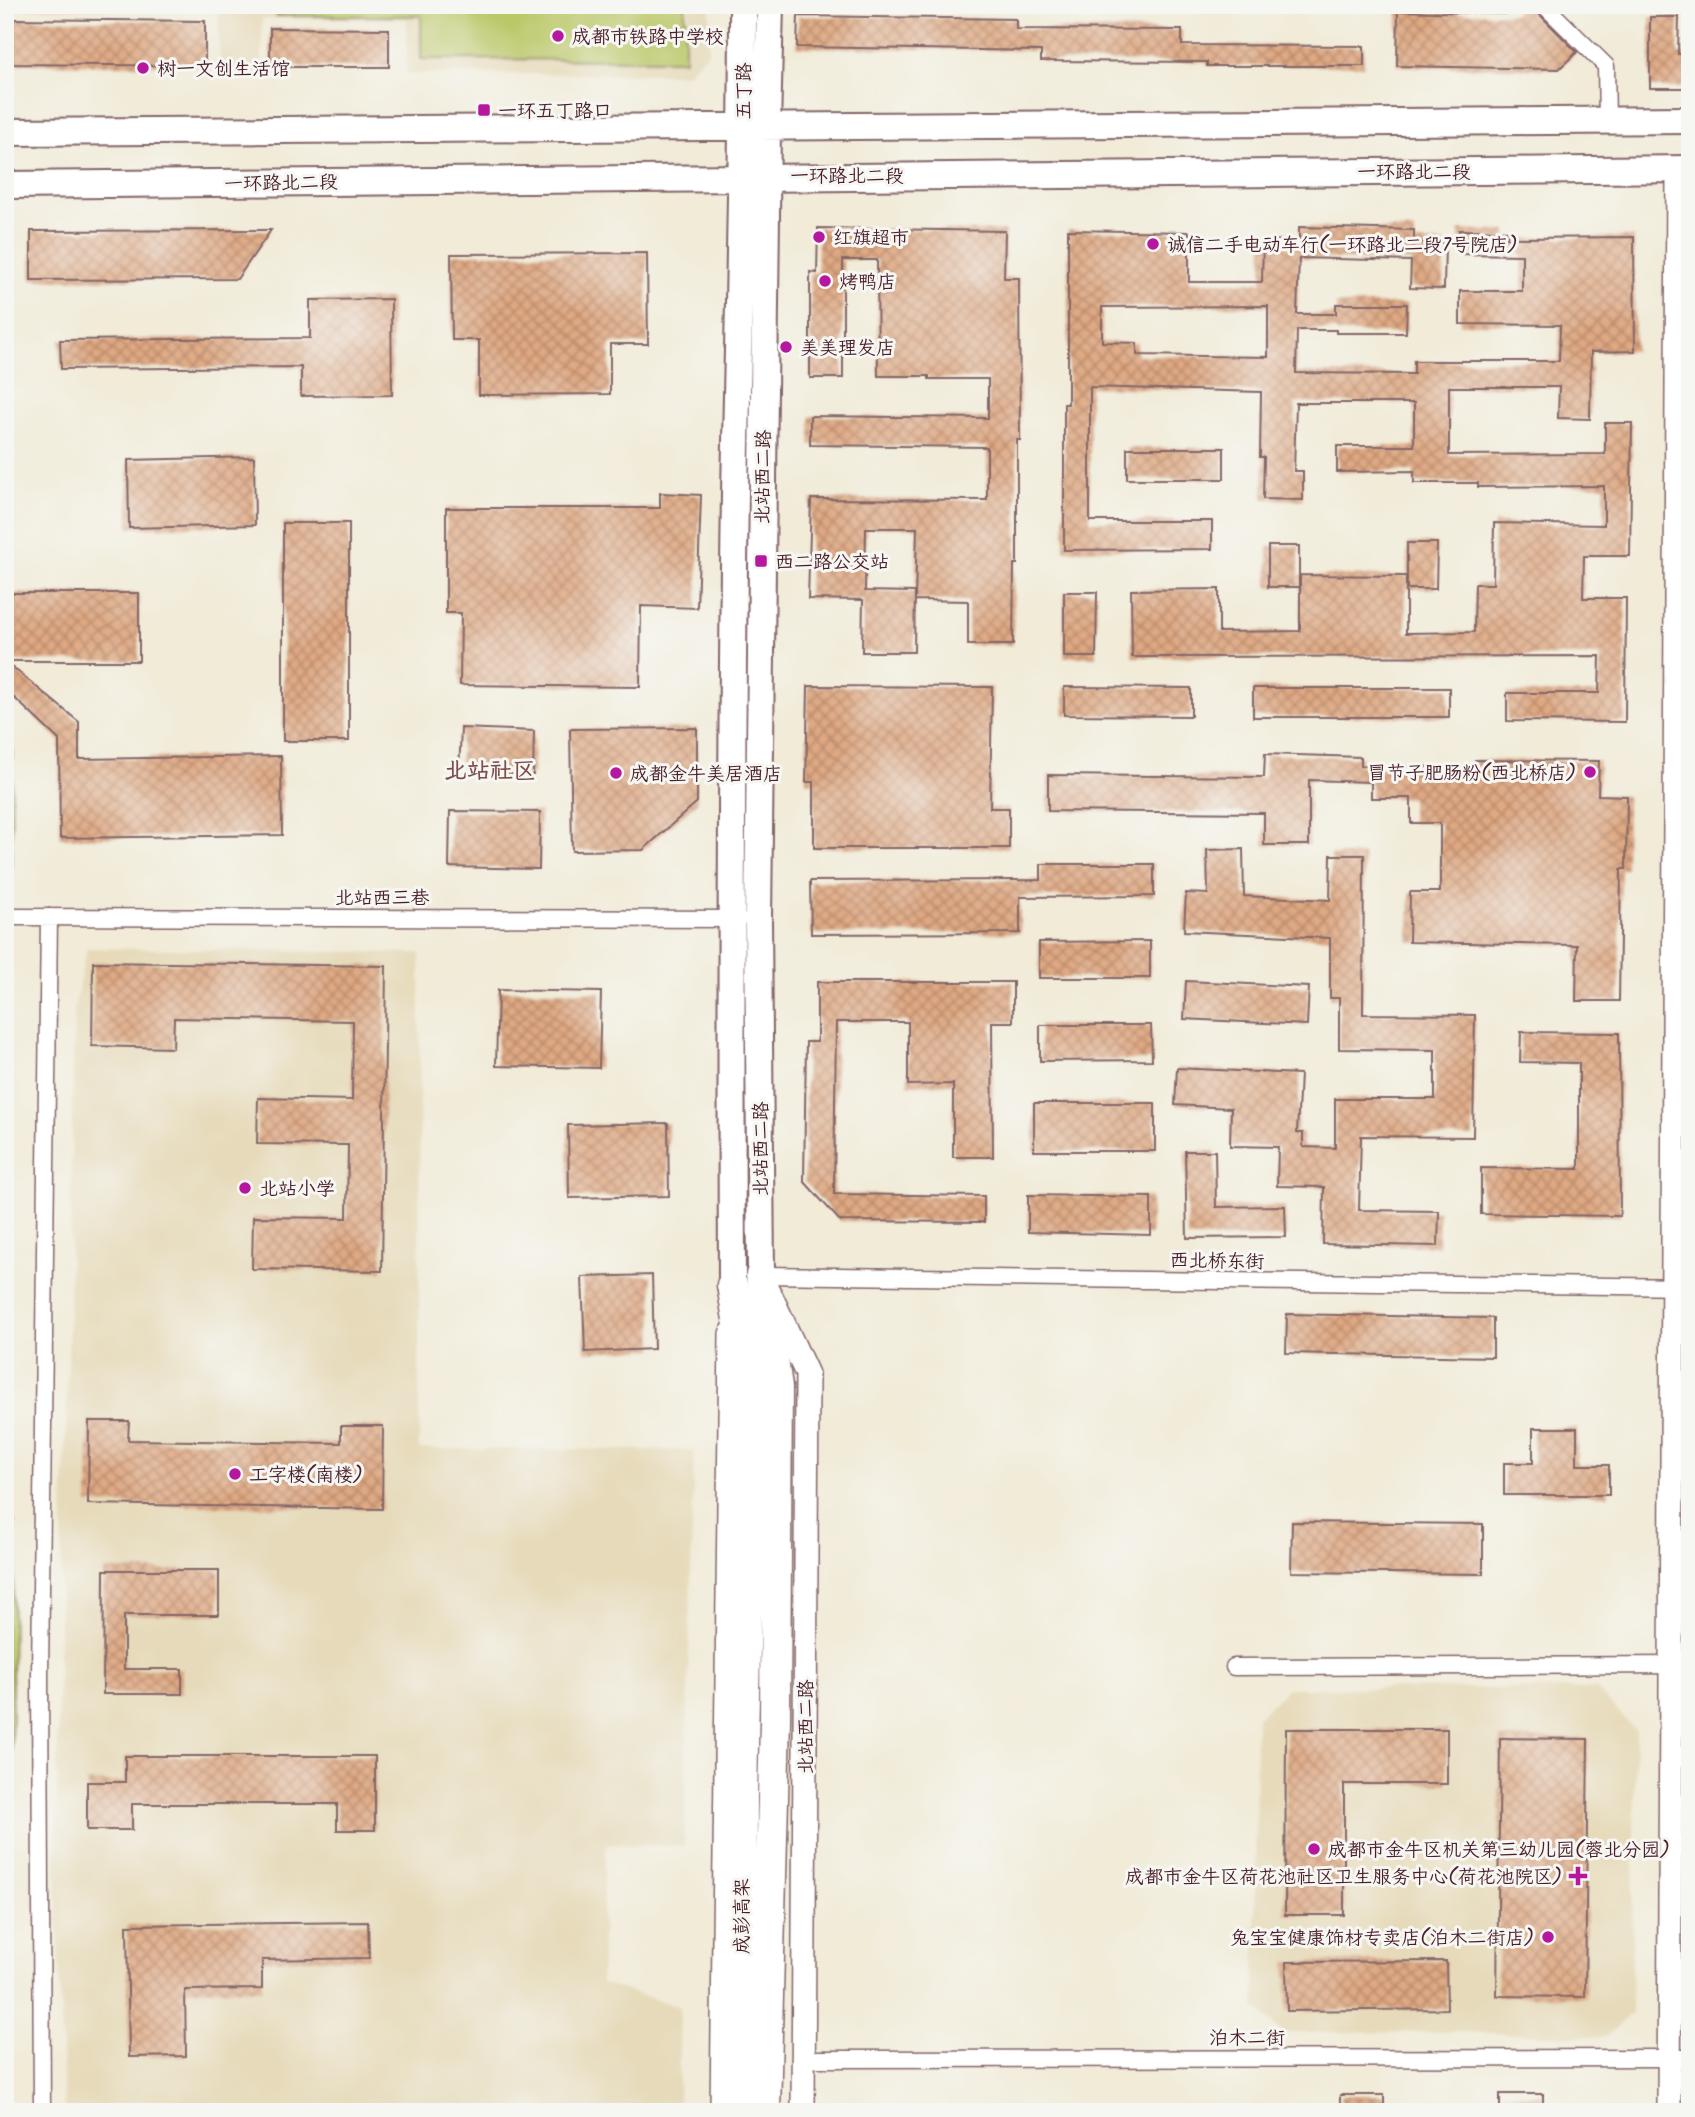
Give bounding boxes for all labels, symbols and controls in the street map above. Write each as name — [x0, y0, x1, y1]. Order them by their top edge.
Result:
place label: 成都市铁路中学校 — [572, 23, 724, 53]
marker: 成都市铁路中学校 — [550, 28, 566, 44]
place label: 树一文创生活馆 — [157, 55, 290, 85]
marker: 树一文创生活馆 — [135, 60, 151, 76]
street label: 五丁路 — [730, 62, 760, 120]
place label: 一环五丁路口 — [498, 97, 612, 127]
marker: 一环五丁路口 — [476, 102, 492, 118]
street label: 一环路北二段 — [1357, 158, 1471, 188]
street label: 一环路北二段 — [790, 162, 904, 192]
street label: 一环路北二段 — [224, 168, 338, 200]
place label: 红旗超市 — [833, 224, 909, 254]
marker: 红旗超市 — [811, 229, 827, 245]
place label: 诚信二手电动车行(一环路北二段7号院店) — [1167, 231, 1518, 261]
marker: 诚信二手电动车行(一环路北二段7号院店) — [1145, 236, 1161, 252]
place label: 烤鸭店 — [839, 268, 896, 298]
marker: 烤鸭店 — [817, 273, 833, 289]
place label: 美美理发店 — [800, 334, 895, 364]
marker: 美美理发店 — [778, 339, 794, 355]
street label: 北站西二路 — [748, 429, 780, 525]
place label: 西二路公交站 — [775, 548, 889, 578]
marker: 西二路公交站 — [753, 553, 769, 569]
district label: 北站社区 — [444, 754, 536, 790]
place label: 冒节子肥肠粉(西北桥店) — [1367, 759, 1576, 789]
place label: 成都金牛美居酒店 — [630, 760, 782, 790]
marker: 冒节子肥肠粉(西北桥店) — [1582, 764, 1598, 780]
marker: 成都金牛美居酒店 — [608, 765, 624, 781]
street label: 北站西三巷 — [334, 884, 430, 914]
street label: 北站西二路 — [747, 1101, 777, 1197]
place label: 北站小学 — [259, 1175, 335, 1205]
marker: 北站小学 — [237, 1180, 253, 1196]
street label: 西北桥东街 — [1169, 1246, 1265, 1278]
place label: 工字楼(南楼) — [249, 1461, 363, 1491]
marker: 工字楼(南楼) — [227, 1466, 243, 1482]
street label: 北站西二路 — [792, 1679, 822, 1775]
place label: 成都市金牛区机关第三幼儿园(蓉北分园) — [1328, 1836, 1670, 1866]
marker: 成都市金牛区机关第三幼儿园(蓉北分园) — [1306, 1841, 1322, 1857]
place label: 成都市金牛区荷花池社区卫生服务中心(荷花池院区) — [1125, 1863, 1562, 1893]
marker: 成都市金牛区荷花池社区卫生服务中心(荷花池院区) — [1568, 1866, 1588, 1886]
street label: 成彭高架 — [728, 1878, 758, 1954]
place label: 兔宝宝健康饰材专卖店(泊木二街店) — [1230, 1924, 1534, 1954]
marker: 兔宝宝健康饰材专卖店(泊木二街店) — [1540, 1929, 1556, 1945]
street label: 泊木二街 — [1209, 2024, 1285, 2054]

